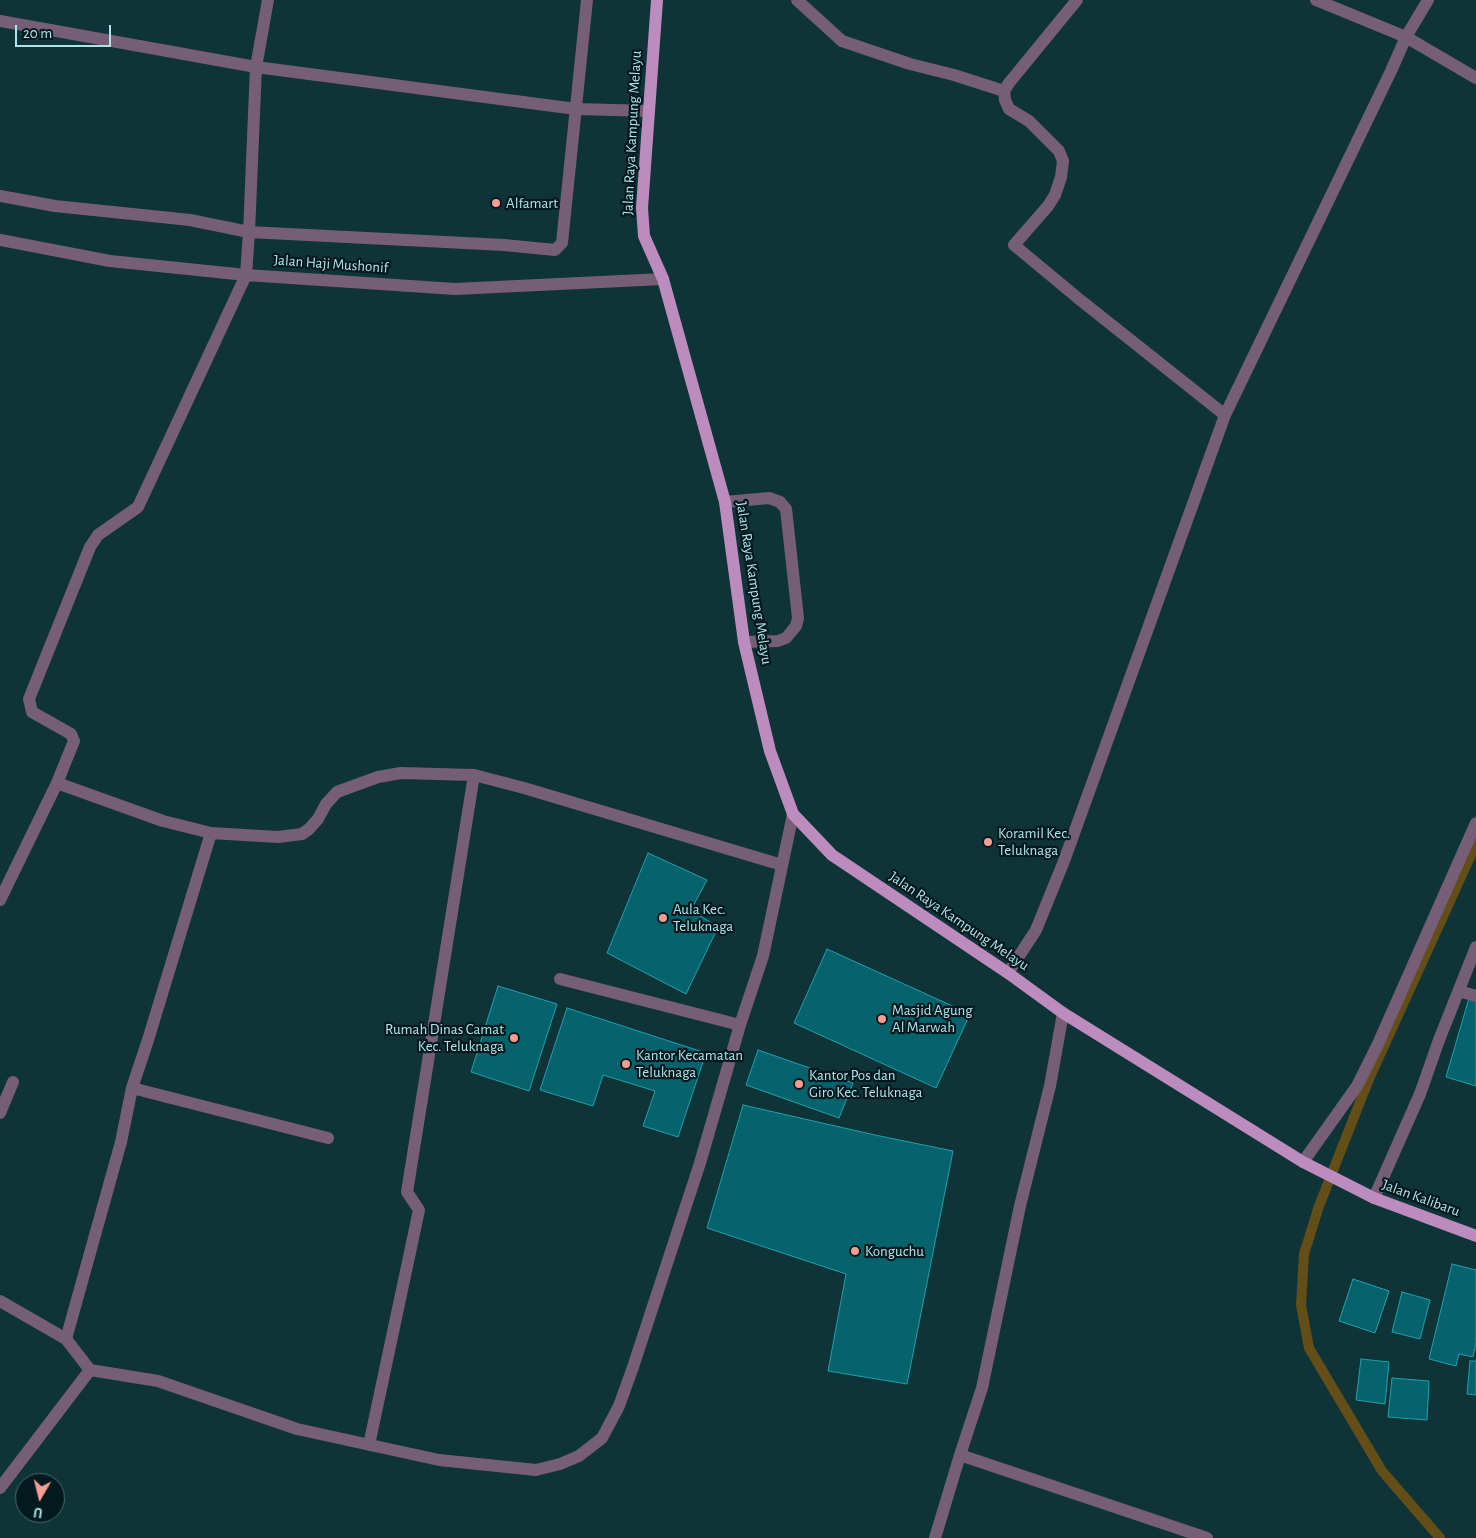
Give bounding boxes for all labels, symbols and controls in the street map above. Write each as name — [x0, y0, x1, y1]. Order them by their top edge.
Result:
scale bar — [18, 15, 114, 47]
text: 20 m — [23, 26, 52, 41]
street label: Jalan Raya Kampung Melayu — [619, 50, 645, 216]
place label: Alfamart — [506, 194, 558, 212]
marker: Alfamart — [490, 197, 502, 209]
street label: Jalan Haji Mushonif — [273, 251, 389, 277]
street label: Jalan Raya Kampung Melayu — [732, 500, 776, 666]
place label: Koramil Kec. Teluknaga — [998, 824, 1070, 859]
marker: Koramil Kec. Teluknaga — [982, 836, 994, 848]
street label: Jalan Raya Kampung Melayu — [886, 867, 1032, 975]
place label: Aula Kec. Teluknaga — [673, 900, 733, 935]
marker: Aula Kec. Teluknaga — [657, 912, 669, 924]
place label: Masjid Agung Al Marwah — [892, 1001, 973, 1036]
marker: Masjid Agung Al Marwah — [876, 1013, 888, 1025]
place label: Rumah Dinas Camat Kec. Teluknaga — [385, 1020, 504, 1055]
marker: Rumah Dinas Camat Kec. Teluknaga — [508, 1032, 520, 1044]
place label: Kantor Kecamatan Teluknaga — [636, 1046, 743, 1081]
marker: Kantor Kecamatan Teluknaga — [620, 1058, 632, 1070]
place label: Kantor Pos dan Giro Kec. Teluknaga — [809, 1066, 922, 1101]
marker: Kantor Pos dan Giro Kec. Teluknaga — [793, 1078, 805, 1090]
street label: Jalan Kalibaru — [1380, 1176, 1462, 1220]
place label: Konguchu — [865, 1242, 924, 1260]
marker: Konguchu — [849, 1245, 861, 1257]
north arrow — [15, 1473, 65, 1523]
text: U — [33, 1504, 43, 1519]

